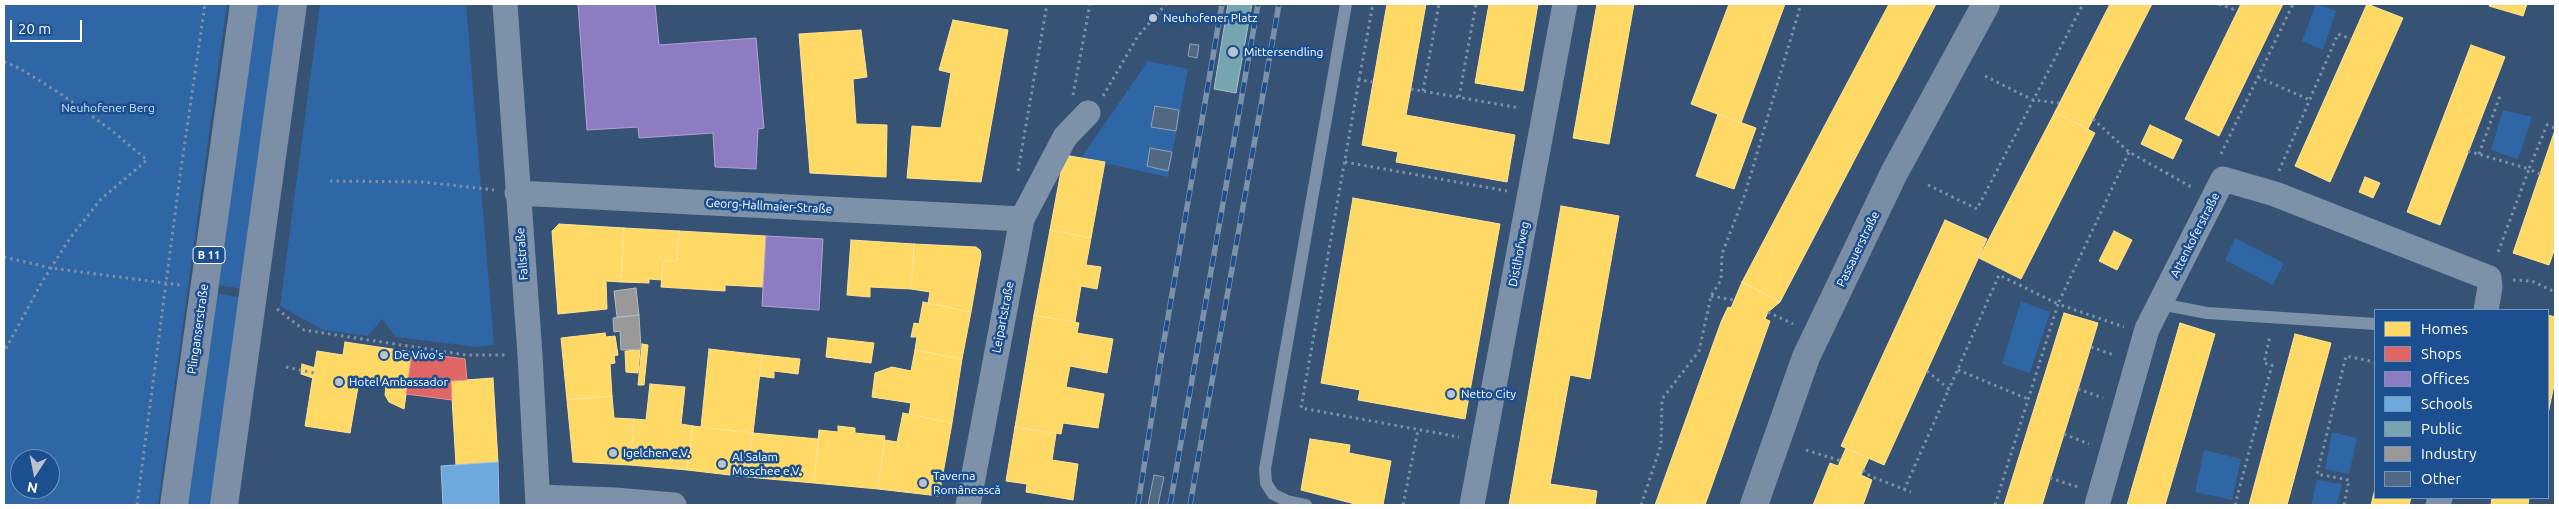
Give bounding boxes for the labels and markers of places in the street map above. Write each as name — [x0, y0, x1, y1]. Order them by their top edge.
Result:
place label: Neuhofener Platz — [1163, 11, 1258, 25]
marker: Neuhofener Platz — [1147, 12, 1159, 24]
marker: Mittersendling — [1226, 45, 1240, 59]
place label: Mittersendling — [1244, 45, 1323, 59]
place label: De Vivo's — [394, 348, 443, 362]
marker: De Vivo's — [378, 349, 390, 361]
place label: Hotel Ambassador — [349, 375, 448, 389]
marker: Hotel Ambassador — [333, 376, 345, 388]
place label: Netto City — [1461, 387, 1516, 401]
marker: Netto City — [1445, 388, 1457, 400]
place label: Igelchen e.V. — [623, 446, 690, 460]
marker: Igelchen e.V. — [607, 447, 619, 459]
place label: Al Salam Moschee e.V. — [732, 450, 802, 478]
marker: Al Salam Moschee e.V. — [716, 458, 728, 470]
place label: Taverna Româneascǎ — [933, 469, 1001, 497]
marker: Taverna Româneascǎ — [917, 477, 929, 489]

